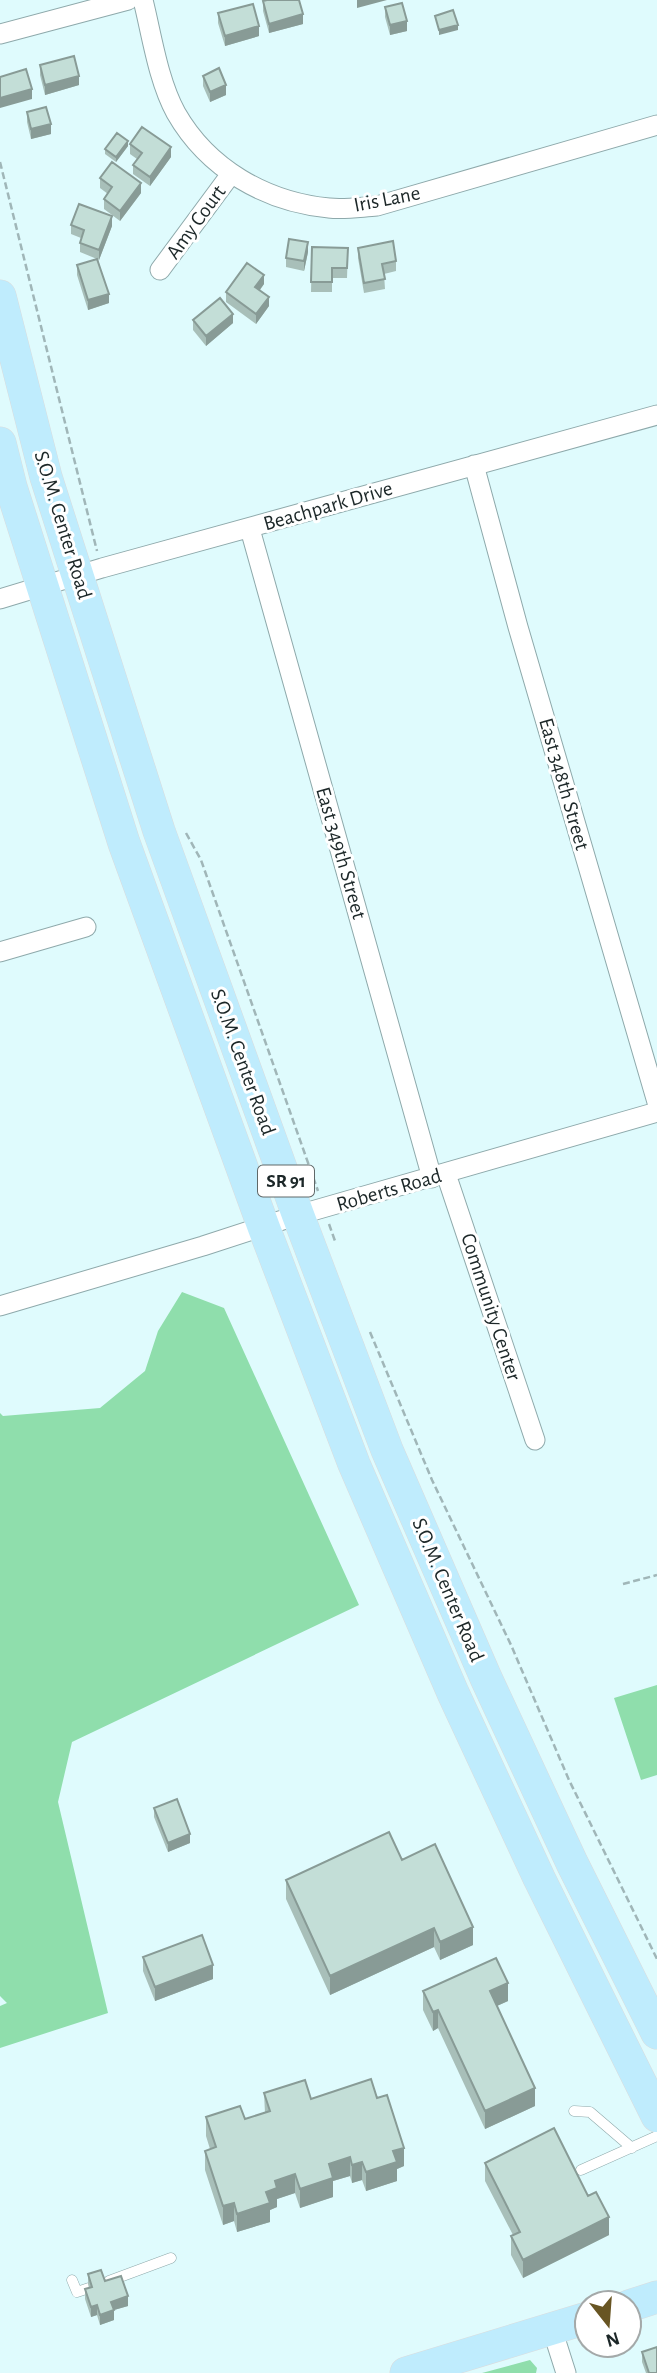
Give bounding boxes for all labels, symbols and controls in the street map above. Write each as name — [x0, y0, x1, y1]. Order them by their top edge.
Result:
street label: Amy Court — [162, 181, 230, 263]
street label: Iris Lane — [352, 182, 422, 216]
street label: S.O.M. Center Road — [30, 448, 96, 602]
street label: Beachpark Drive — [261, 478, 395, 534]
street label: East 348th Street — [535, 715, 593, 853]
street label: East 349th Street — [312, 785, 370, 922]
street label: S.O.M. Center Road — [207, 986, 279, 1138]
street label: Roberts Road — [334, 1165, 444, 1215]
road number: SR 91 — [258, 1166, 314, 1196]
street label: Community Center — [457, 1231, 525, 1383]
street label: S.O.M. Center Road — [408, 1515, 488, 1665]
north arrow — [573, 2289, 643, 2359]
text: N — [603, 2328, 622, 2350]

